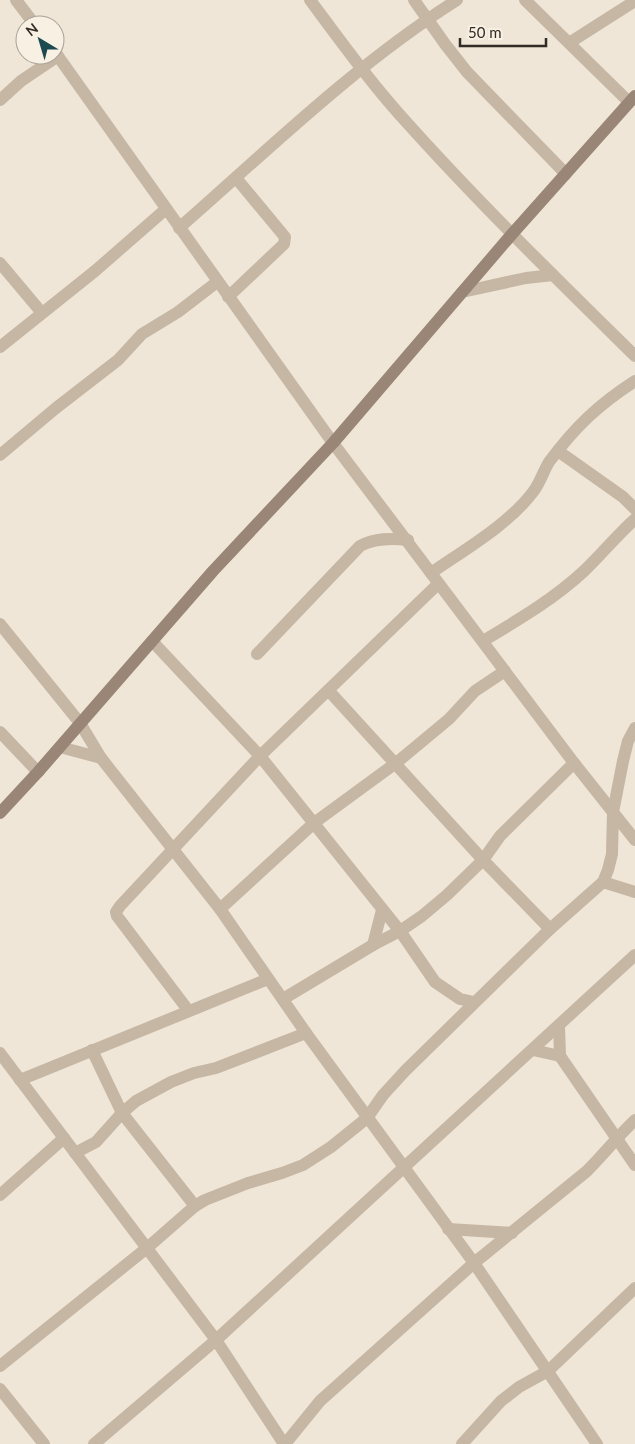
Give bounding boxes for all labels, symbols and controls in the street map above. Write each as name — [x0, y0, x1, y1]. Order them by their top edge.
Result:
north arrow — [15, 15, 65, 65]
scale bar — [460, 15, 546, 47]
text: N — [22, 19, 41, 39]
text: 50 m — [468, 23, 502, 41]

